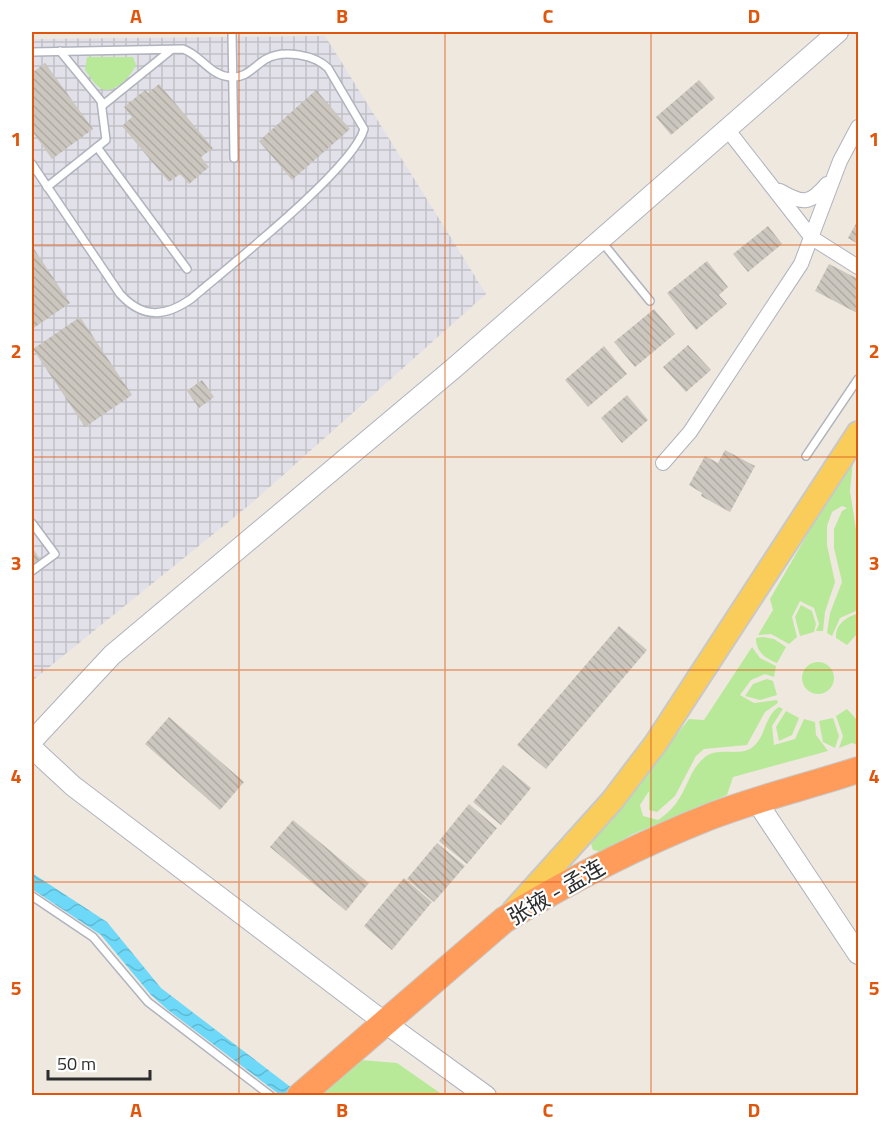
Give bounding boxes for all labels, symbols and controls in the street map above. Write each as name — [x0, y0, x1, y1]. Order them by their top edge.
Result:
text: A — [130, 0, 142, 31]
text: B — [336, 0, 348, 31]
text: C — [543, 0, 554, 31]
text: D — [748, 0, 760, 31]
text: 1 — [10, 123, 22, 154]
text: 1 — [868, 123, 880, 154]
text: 2 — [10, 335, 22, 366]
text: 2 — [868, 335, 880, 366]
text: 3 — [10, 547, 22, 578]
text: 3 — [868, 547, 880, 578]
text: 4 — [10, 760, 22, 791]
text: 4 — [868, 760, 880, 791]
street label: 张掖 - 孟连 — [501, 850, 611, 934]
text: 5 — [10, 972, 22, 1003]
text: 5 — [868, 972, 880, 1003]
scale bar — [48, 1043, 150, 1081]
text: 50 m — [57, 1050, 96, 1077]
text: A — [130, 1094, 142, 1125]
text: B — [336, 1094, 348, 1125]
text: C — [543, 1094, 554, 1125]
text: D — [748, 1094, 760, 1125]

